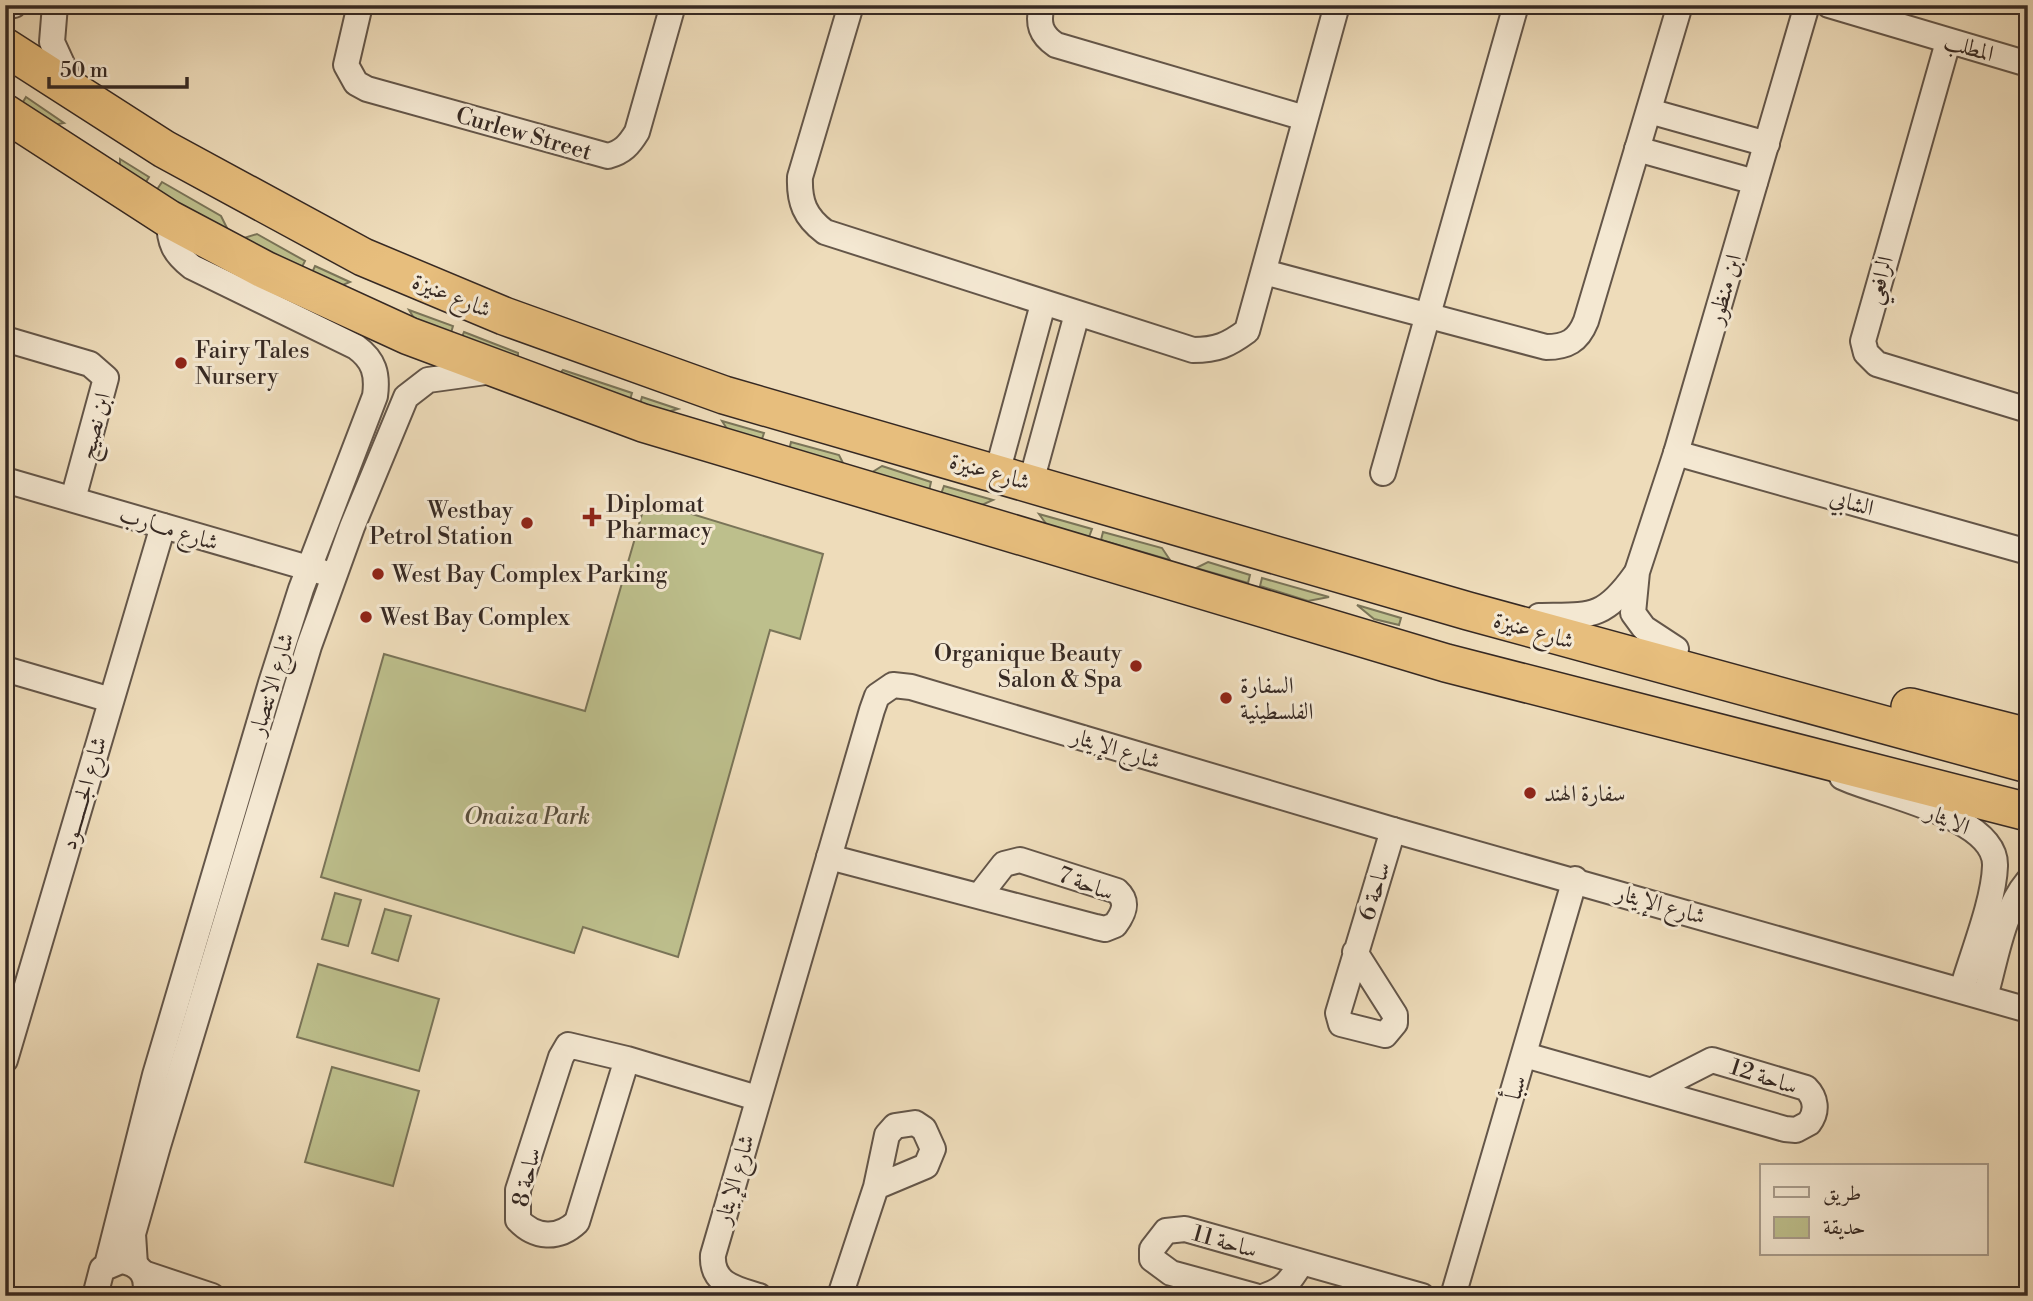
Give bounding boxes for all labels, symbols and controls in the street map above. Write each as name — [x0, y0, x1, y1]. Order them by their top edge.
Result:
street label: المطلب — [1940, 28, 1997, 69]
scale bar — [49, 46, 187, 90]
text: 50 m — [60, 58, 108, 84]
street label: Curlew Street — [453, 101, 595, 167]
street label: ابن منظور — [1701, 251, 1748, 329]
street label: الرافعي — [1860, 253, 1906, 309]
street label: شارع عنيزة — [406, 268, 495, 329]
place label: Fairy Tales Nursery — [195, 337, 310, 391]
marker: Fairy Tales Nursery — [173, 355, 189, 371]
street label: ابن نصيح — [73, 390, 123, 464]
street label: شارع عنيزة — [945, 447, 1033, 502]
street label: الشابي — [1826, 483, 1877, 526]
place label: Diplomat Pharmacy — [606, 491, 713, 545]
place label: Westbay Petrol Station — [369, 497, 514, 551]
street label: شارع مـــارب — [114, 501, 222, 562]
marker: Diplomat Pharmacy — [584, 509, 600, 525]
marker: Westbay Petrol Station — [519, 515, 535, 531]
place label: West Bay Complex Parking — [391, 561, 668, 589]
marker: West Bay Complex Parking — [370, 566, 386, 582]
place label: West Bay Complex — [379, 604, 570, 632]
street label: شارع عنيزة — [1489, 606, 1577, 661]
marker: West Bay Complex — [358, 609, 374, 625]
street label: شارع الانتصار — [243, 630, 306, 742]
place label: Organique Beauty Salon & Spa — [934, 640, 1123, 694]
marker: Organique Beauty Salon & Spa — [1128, 658, 1144, 674]
place label: السفارة الفلسطينية — [1240, 672, 1314, 726]
marker: السفارة الفلسطينية — [1218, 690, 1234, 706]
street label: شارع الإيثار — [1065, 722, 1164, 780]
street label: شارع الجــــــــود — [54, 733, 118, 855]
place label: سفارة الهند — [1544, 780, 1626, 808]
marker: سفارة الهند — [1522, 785, 1538, 801]
street label: الايثار — [1920, 797, 1974, 842]
park label: Onaiza Park — [464, 803, 590, 831]
street label: ساحة 6 — [1353, 859, 1397, 924]
street label: ساحة 7 — [1054, 861, 1117, 907]
street label: شارع الإيثار — [1610, 878, 1709, 936]
street label: ساحة 12 — [1726, 1053, 1801, 1101]
street label: سبأ — [1496, 1071, 1533, 1104]
street label: شارع الإيثار — [708, 1131, 766, 1230]
street label: ساحة 8 — [507, 1145, 547, 1210]
legend — [1760, 1164, 1988, 1256]
text: طريق — [1823, 1181, 1861, 1207]
text: حديقة — [1823, 1215, 1866, 1241]
street label: ساحة 11 — [1189, 1219, 1260, 1265]

